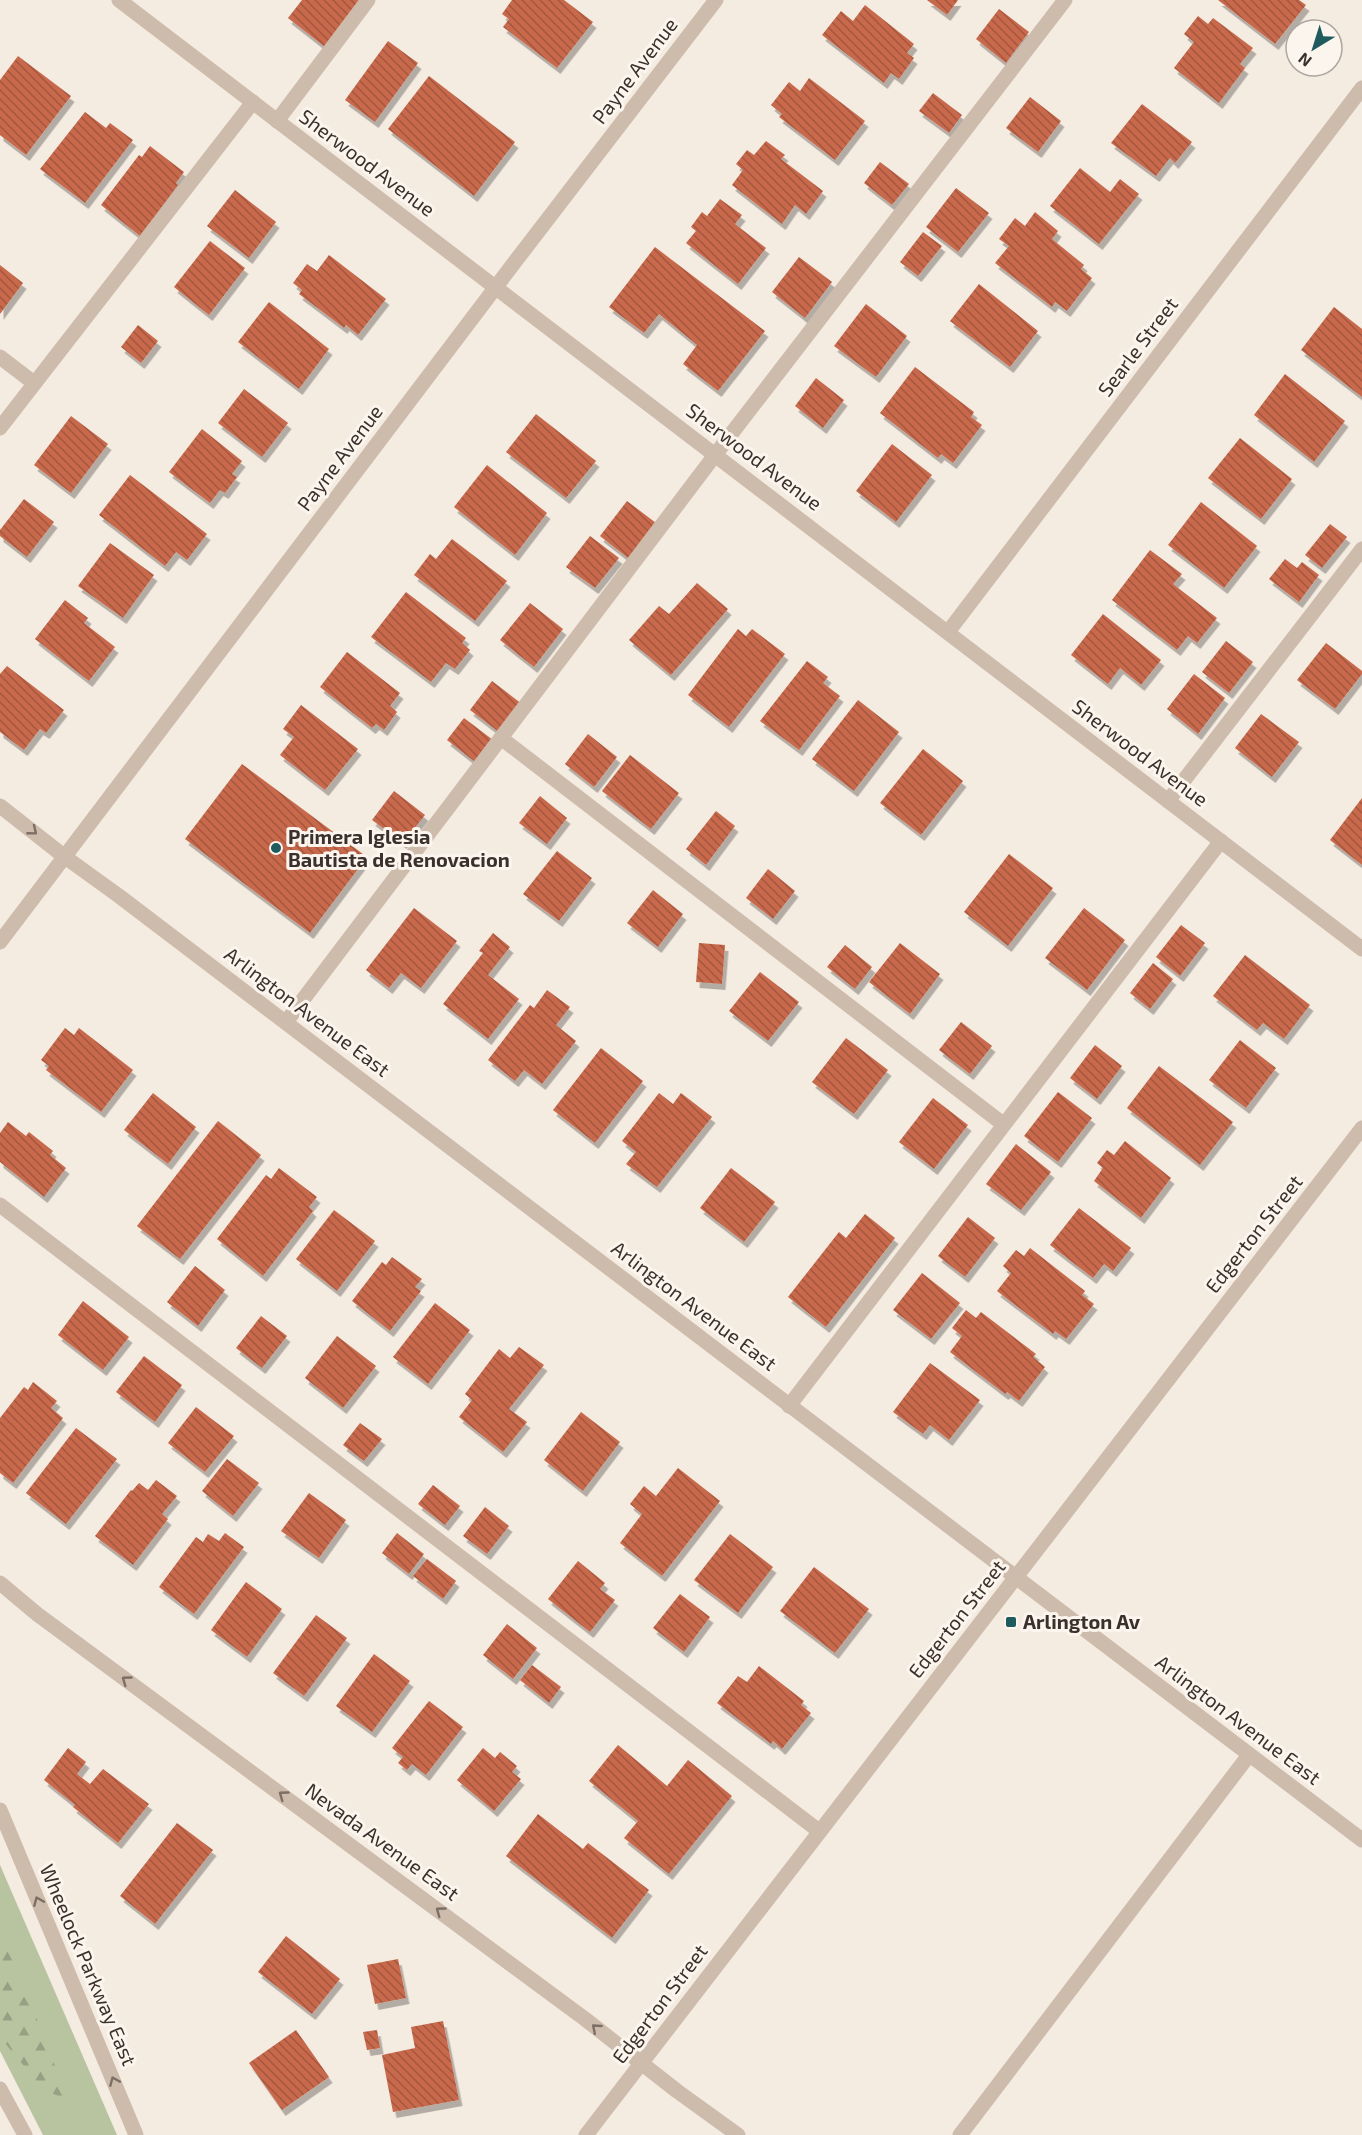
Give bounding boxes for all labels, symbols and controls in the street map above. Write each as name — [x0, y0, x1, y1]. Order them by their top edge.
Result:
street label: Payne Avenue — [587, 13, 682, 128]
north arrow — [1284, 18, 1344, 78]
text: N — [1294, 49, 1315, 71]
street label: Sherwood Avenue — [295, 104, 440, 221]
street label: Searle Street — [1092, 292, 1182, 401]
street label: Sherwood Avenue — [682, 398, 827, 515]
street label: Payne Avenue — [292, 400, 387, 515]
street label: Sherwood Avenue — [1068, 694, 1213, 811]
one-way arrow — [26, 824, 37, 835]
place label: Primera Iglesia Bautista de Renovacion — [288, 824, 510, 871]
marker: Primera Iglesia Bautista de Renovacion — [269, 841, 283, 855]
street label: Arlington Avenue East — [220, 941, 395, 1081]
street label: Edgerton Street — [1200, 1169, 1307, 1297]
street label: Arlington Avenue East — [607, 1235, 782, 1375]
street label: Edgerton Street — [903, 1554, 1010, 1682]
place label: Arlington Av — [1023, 1609, 1141, 1633]
marker: Arlington Av — [1004, 1615, 1018, 1629]
street label: Arlington Avenue East — [1151, 1649, 1326, 1789]
one-way arrow — [121, 1676, 132, 1687]
street label: Nevada Avenue East — [301, 1777, 464, 1905]
one-way arrow — [278, 1792, 289, 1803]
street label: Wheelock Parkway East — [36, 1860, 142, 2069]
one-way arrow — [33, 1897, 45, 1908]
one-way arrow — [435, 1907, 446, 1918]
street label: Edgerton Street — [607, 1939, 712, 2068]
one-way arrow — [592, 2024, 603, 2035]
one-way arrow — [109, 2076, 121, 2087]

